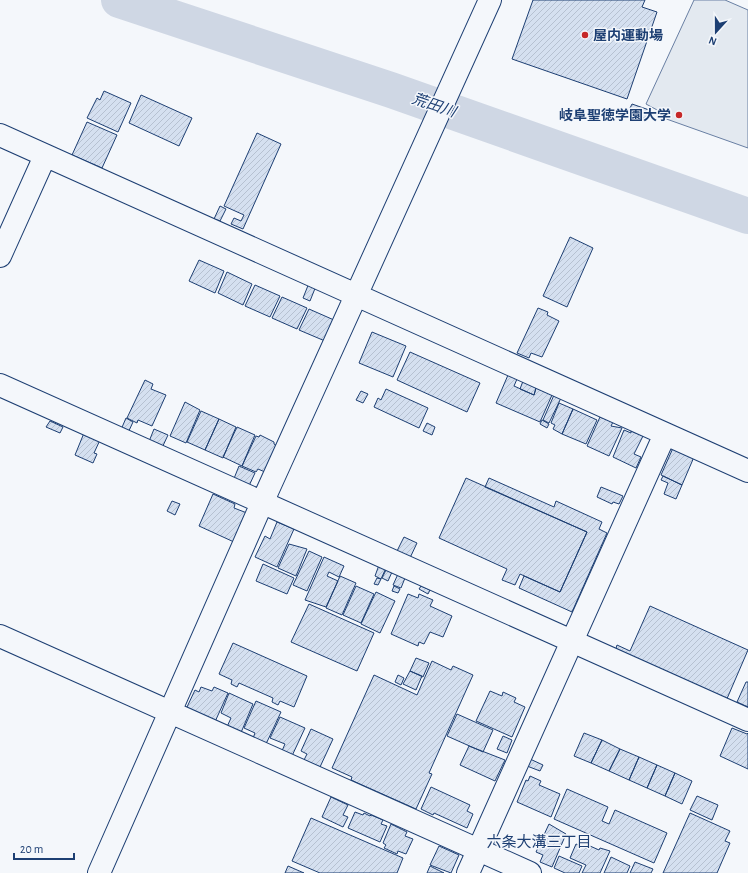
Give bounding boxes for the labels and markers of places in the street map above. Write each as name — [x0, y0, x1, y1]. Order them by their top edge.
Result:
place label: 屋内運動場 — [593, 28, 663, 43]
marker: 屋内運動場 — [580, 30, 590, 40]
place label: 岐阜聖徳学園大学 — [559, 107, 671, 123]
marker: 岐阜聖徳学園大学 — [674, 110, 684, 120]

